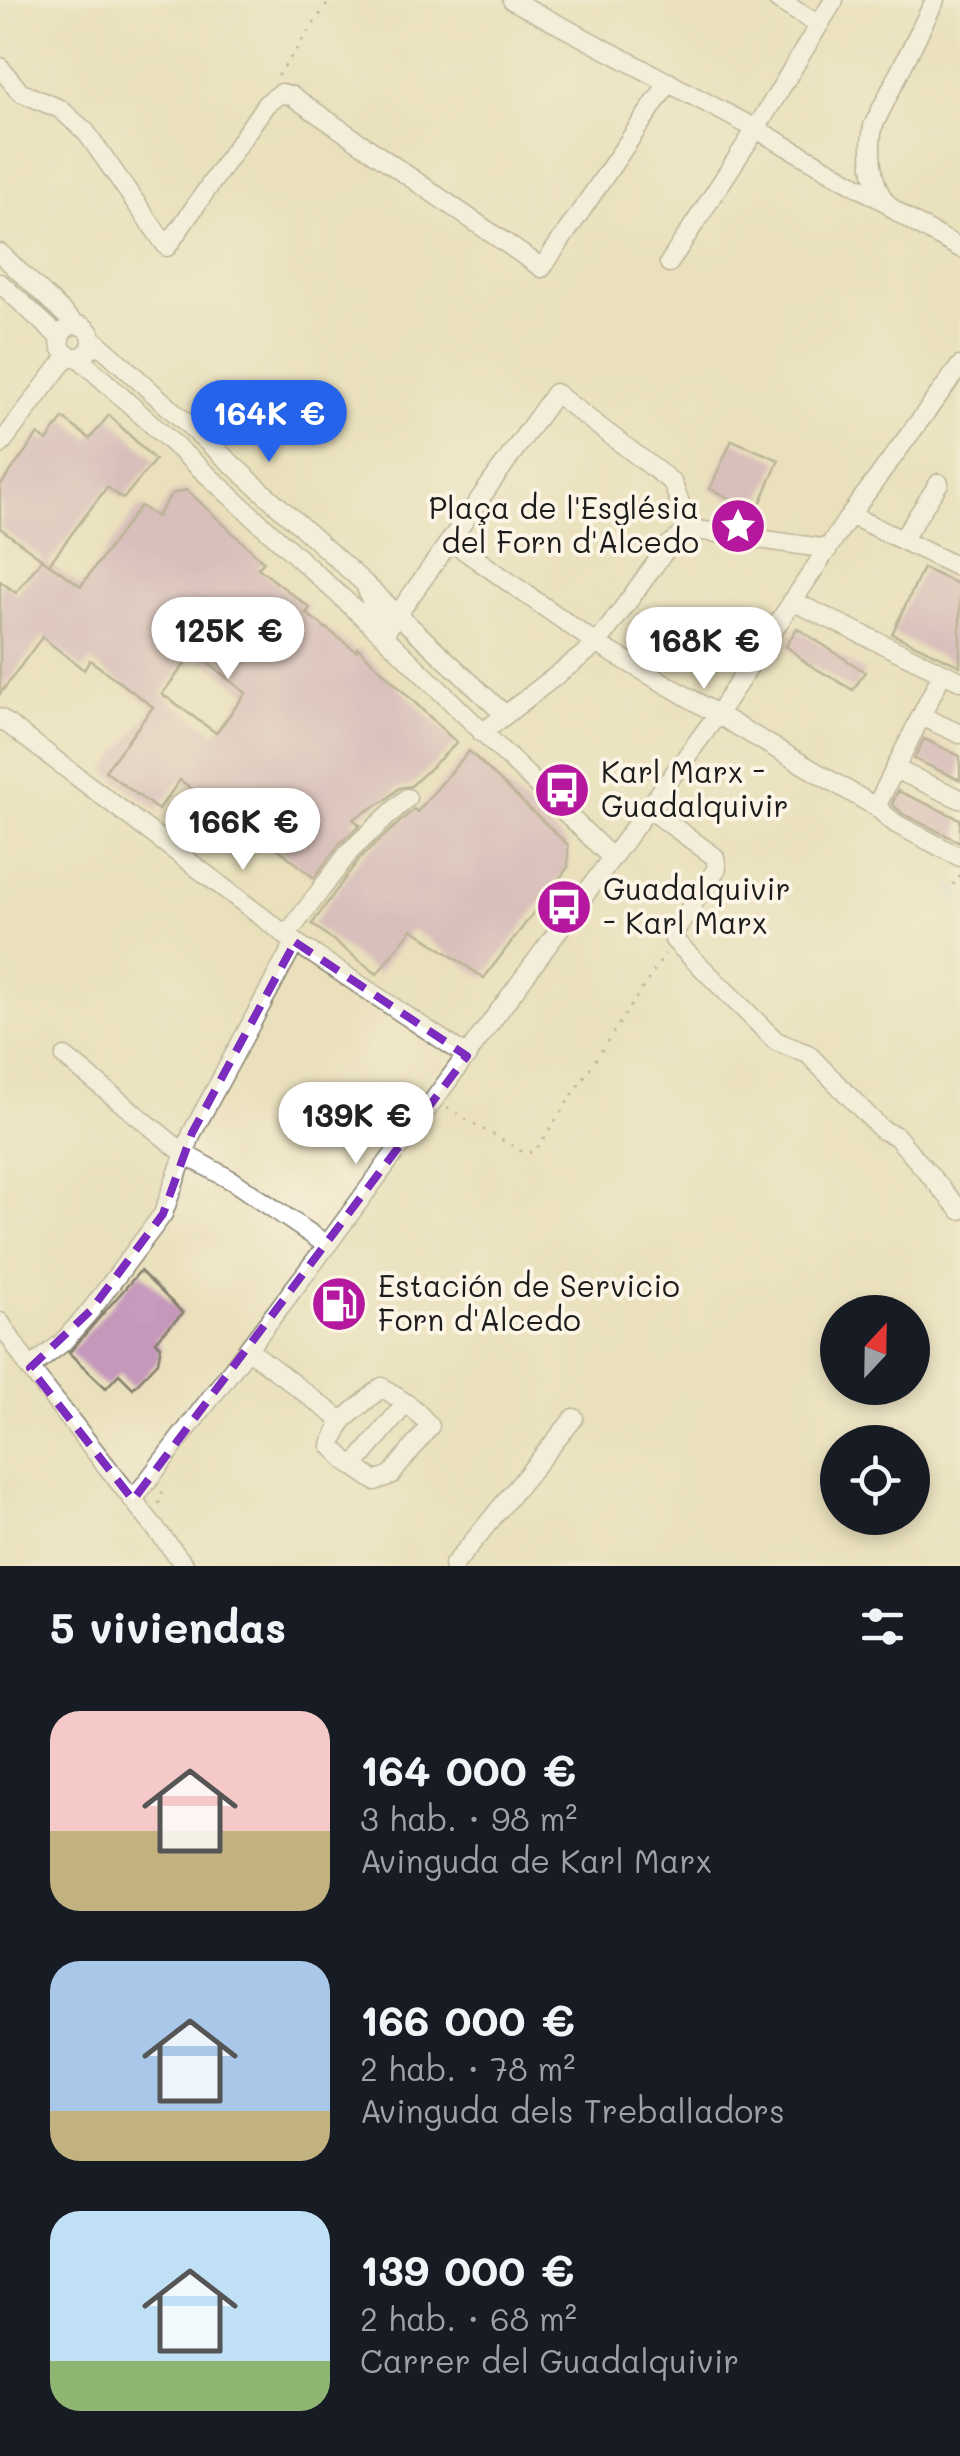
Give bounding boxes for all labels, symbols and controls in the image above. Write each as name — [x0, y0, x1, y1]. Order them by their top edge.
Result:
pin: 164K € — [188, 380, 350, 465]
text: 164K € — [213, 391, 325, 433]
place label: Plaça de l'Església del Forn d'Alcedo — [429, 487, 699, 561]
place icon: Plaça de l'Església del Forn d'Alcedo — [708, 496, 768, 556]
pin: 125K € — [147, 597, 309, 682]
pin: 168K € — [623, 607, 785, 692]
text: 125K € — [173, 608, 283, 650]
text: 168K € — [648, 618, 760, 660]
place label: Karl Marx - Guadalquivir — [601, 751, 789, 825]
bus stop icon: Karl Marx - Guadalquivir — [532, 760, 592, 820]
pin: 166K € — [162, 788, 324, 873]
text: 166K € — [187, 799, 299, 841]
place label: Guadalquivir - Karl Marx — [603, 868, 791, 942]
bus stop icon: Guadalquivir - Karl Marx — [534, 877, 594, 937]
pin: 139K € — [275, 1082, 437, 1167]
text: 139K € — [300, 1093, 412, 1135]
place label: Estación de Servicio Forn d'Alcedo — [378, 1265, 680, 1339]
fuel station icon: Estación de Servicio Forn d'Alcedo — [309, 1274, 369, 1334]
north arrow — [820, 1295, 930, 1405]
map controls — [820, 1295, 930, 1535]
button: locate — [820, 1425, 930, 1535]
text: 5 viviendas — [50, 1599, 286, 1654]
icon: filters — [855, 1599, 910, 1654]
text: 164 000 € — [360, 1742, 576, 1797]
icon: home — [130, 1751, 250, 1871]
text: 3 hab. · 98 m² — [360, 1797, 577, 1839]
text: Avinguda de Karl Marx — [360, 1839, 712, 1881]
text: 166 000 € — [360, 1992, 575, 2047]
icon: home — [130, 2001, 250, 2121]
text: 2 hab. · 78 m² — [360, 2047, 575, 2089]
text: Avinguda dels Treballadors — [360, 2089, 785, 2131]
text: 139 000 € — [360, 2242, 574, 2297]
icon: home — [130, 2251, 250, 2371]
text: 2 hab. · 68 m² — [360, 2297, 577, 2339]
text: Carrer del Guadalquivir — [360, 2339, 739, 2381]

